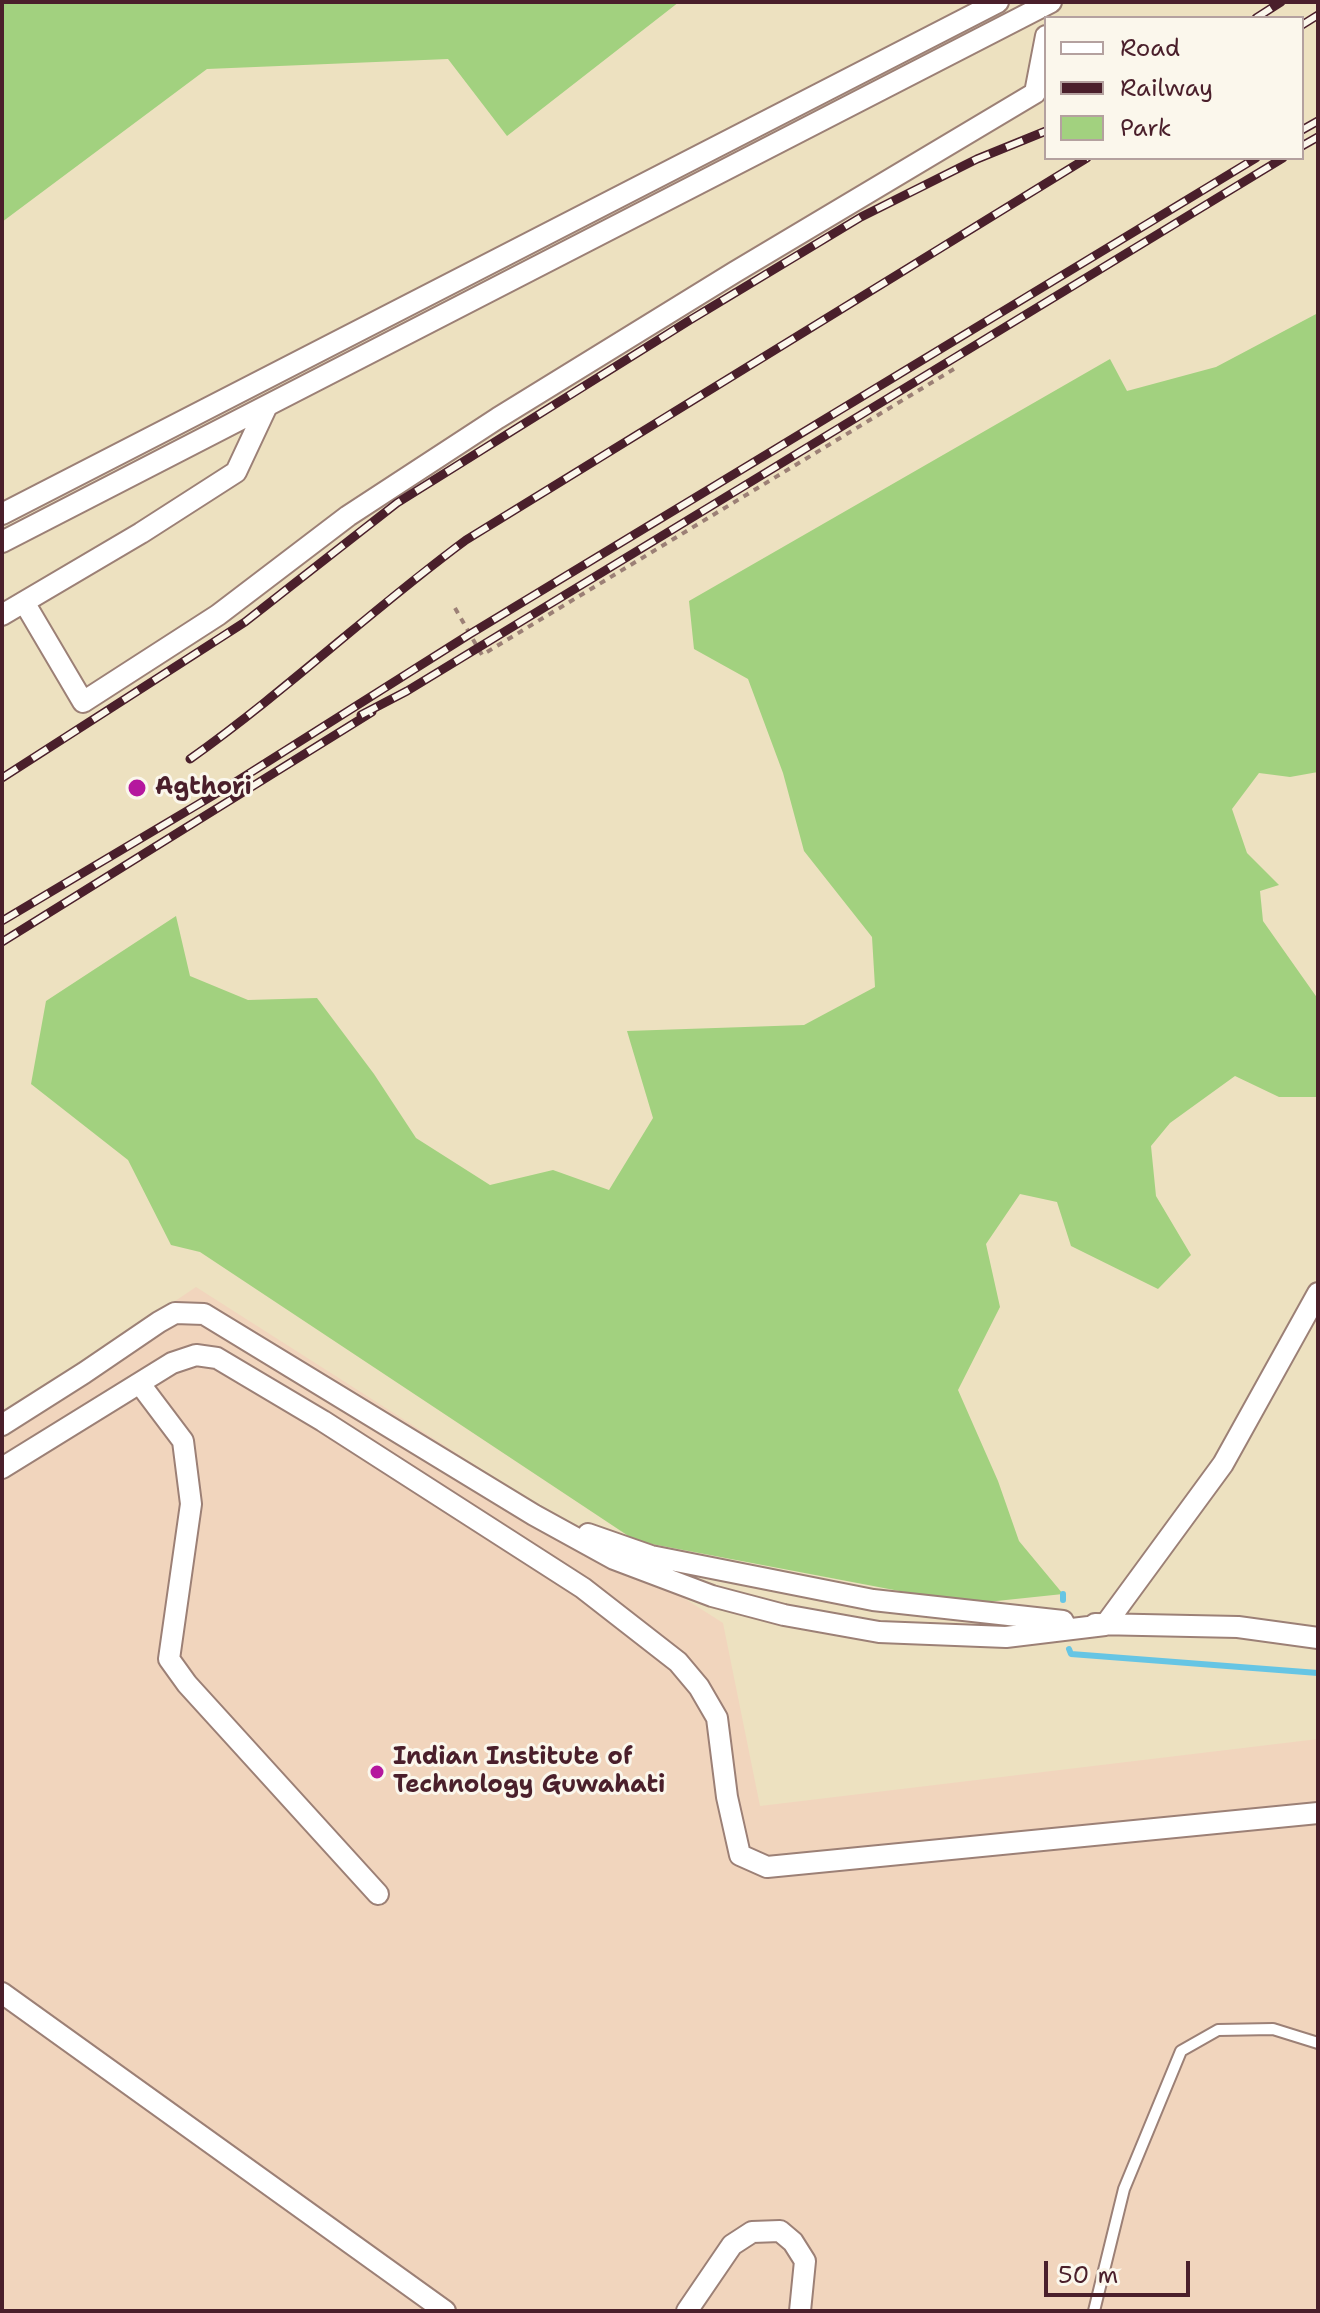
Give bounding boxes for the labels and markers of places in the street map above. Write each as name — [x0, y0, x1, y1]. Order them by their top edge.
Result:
place label: Agthori — [155, 774, 252, 802]
marker: Agthori — [126, 777, 148, 799]
place label: Indian Institute of Technology Guwahati — [393, 1744, 665, 1800]
marker: Indian Institute of Technology Guwahati — [368, 1763, 386, 1781]

